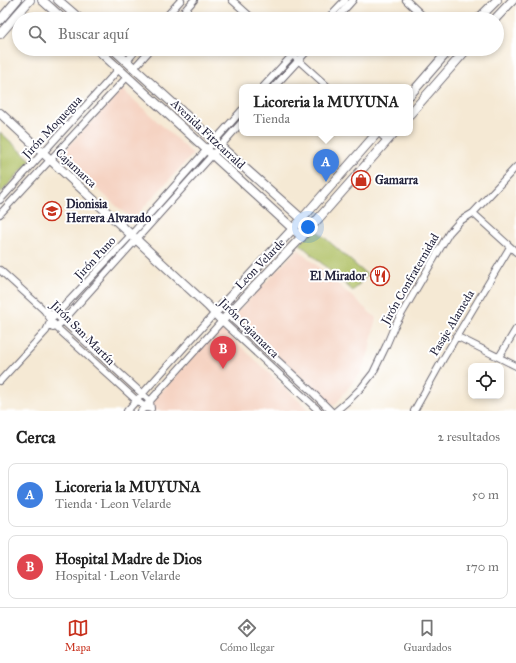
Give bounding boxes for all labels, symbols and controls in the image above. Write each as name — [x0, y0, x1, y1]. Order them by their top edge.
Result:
search box — [12, 12, 504, 56]
icon: search — [26, 23, 48, 45]
text: Buscar aquí — [58, 25, 129, 43]
popup — [239, 84, 413, 136]
street label: Jirón Moquegua — [18, 92, 86, 163]
text: Licoreria la MUYUNA — [253, 93, 399, 111]
street label: Avenida Fitzcarrald — [167, 95, 248, 172]
text: Tienda — [253, 111, 290, 127]
street label: Cajamarca — [53, 145, 100, 191]
pin: A — [313, 149, 339, 182]
shop icon: Gamarra — [350, 169, 372, 191]
place label: Gamarra — [375, 173, 419, 187]
place label: Dionisia Herrera Alvarado — [66, 197, 151, 225]
school or university icon: Dionisia Herrera Alvarado — [41, 200, 63, 222]
your location — [298, 217, 318, 237]
street label: Jirón Confraternidad — [377, 231, 443, 329]
street label: Jirón Puno — [70, 234, 119, 285]
street label: Leon Velarde — [232, 236, 288, 292]
restaurant icon: El Mirador — [369, 265, 391, 287]
place label: El Mirador — [310, 269, 366, 283]
street label: Pasaje Alameda — [427, 287, 478, 358]
street label: Jirón Cajamarca — [214, 294, 282, 362]
street label: Jirón San Martín — [46, 297, 118, 369]
pin: B — [210, 336, 236, 369]
map controls — [468, 363, 504, 399]
button: locate — [468, 363, 504, 399]
text: Cerca — [16, 427, 55, 448]
text: 2 resultados — [437, 429, 500, 445]
text: Licoreria la MUYUNA — [55, 478, 201, 496]
text: A — [26, 487, 34, 503]
text: 50 m — [472, 487, 499, 503]
text: Tienda · Leon Velarde — [55, 496, 171, 512]
text: Hospital Madre de Dios — [55, 550, 202, 568]
text: B — [26, 559, 34, 575]
text: 170 m — [466, 559, 499, 575]
text: Hospital · Leon Velarde — [55, 568, 180, 584]
tab: Mapa — [65, 617, 91, 654]
tab: Cómo llegar — [220, 617, 274, 654]
tab: Guardados — [403, 617, 451, 654]

